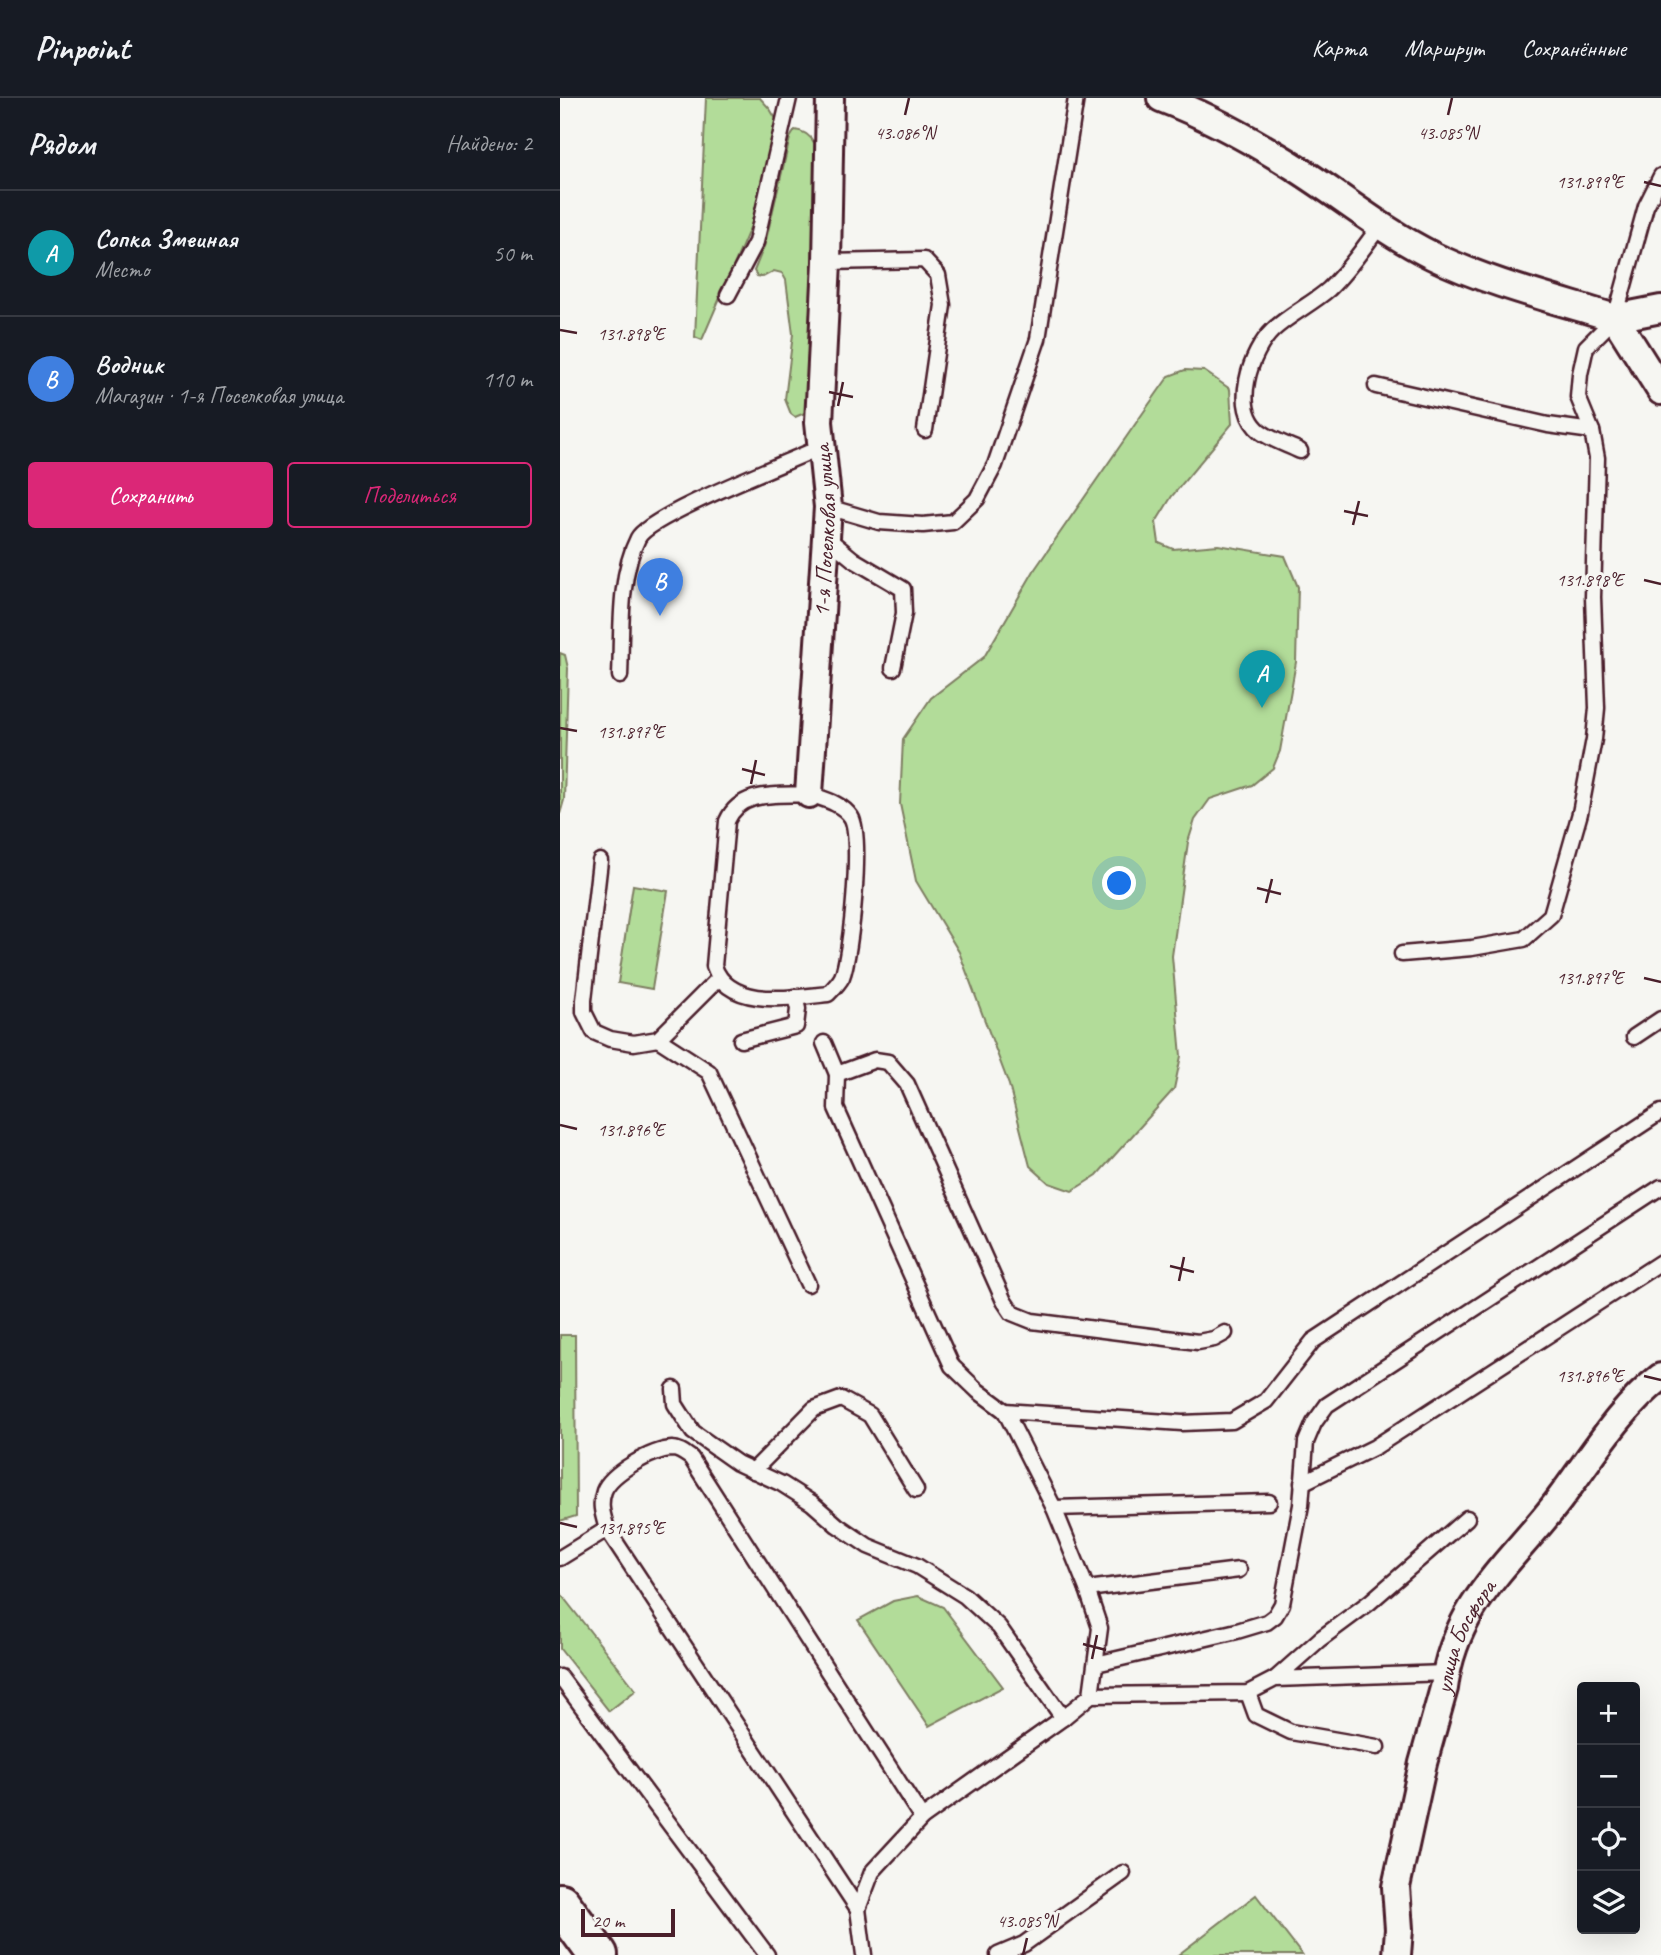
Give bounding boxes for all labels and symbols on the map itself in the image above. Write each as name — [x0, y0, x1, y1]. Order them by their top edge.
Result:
text: 43.086°N — [875, 122, 938, 144]
text: 43.085°N — [1418, 122, 1481, 144]
text: 131.899°E — [1557, 171, 1626, 193]
text: 131.898°E — [598, 323, 667, 345]
street label: 1-я Поселковая улица — [806, 441, 843, 618]
pin: B — [637, 558, 683, 616]
text: 131.898°E — [1557, 569, 1626, 591]
pin: A — [1239, 650, 1285, 708]
text: 131.897°E — [598, 721, 667, 743]
your location — [1102, 866, 1136, 900]
text: 131.897°E — [1557, 967, 1626, 989]
text: 131.896°E — [598, 1119, 667, 1141]
text: 131.896°E — [1557, 1365, 1626, 1387]
text: 131.895°E — [598, 1517, 667, 1539]
street label: улица Босфора — [1428, 1571, 1504, 1699]
scale bar — [581, 1906, 676, 1938]
text: 43.085°N — [997, 1910, 1060, 1932]

